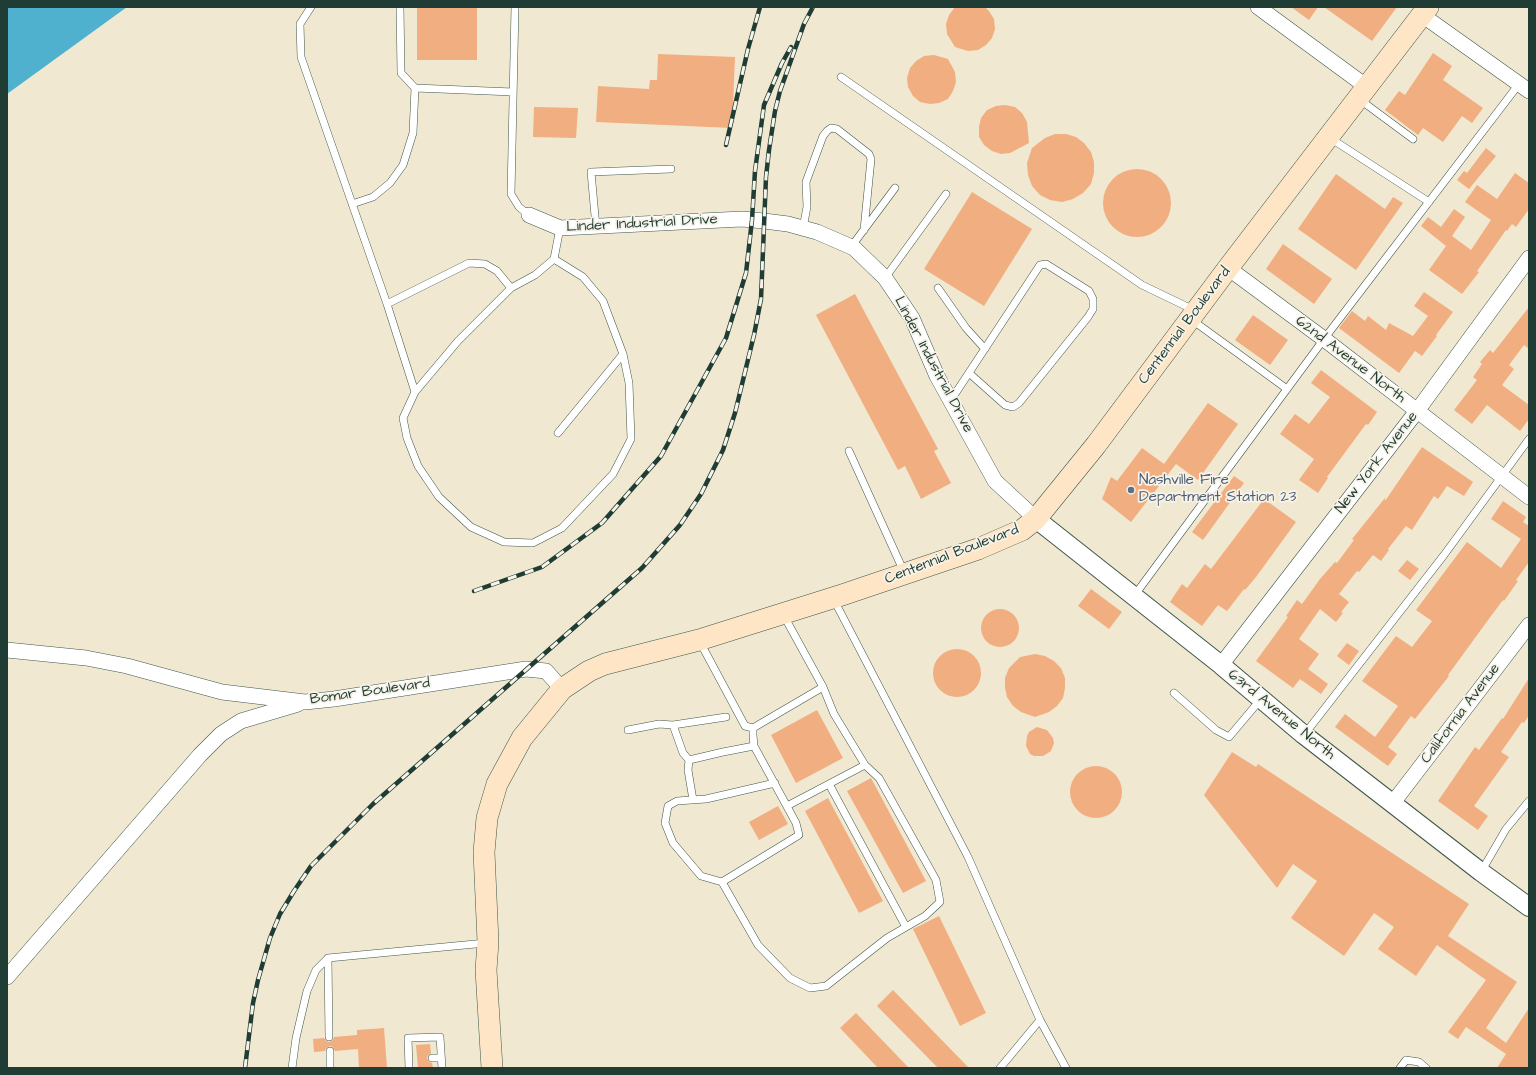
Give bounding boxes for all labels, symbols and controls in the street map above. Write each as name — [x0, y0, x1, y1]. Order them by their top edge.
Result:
street label: Linder Industrial Drive — [566, 211, 718, 237]
street label: Centennial Boulevard — [1135, 264, 1235, 388]
street label: Linder Industrial Drive — [889, 294, 977, 436]
street label: 62nd Avenue North — [1291, 313, 1409, 407]
street label: New York Avenue — [1332, 408, 1422, 518]
place label: Nashville Fire Department Station 23 — [1139, 472, 1296, 507]
marker: Nashville Fire Department Station 23 — [1126, 485, 1136, 495]
street label: Centennial Boulevard — [882, 521, 1022, 589]
street label: California Avenue — [1418, 660, 1504, 768]
street label: 63rd Avenue North — [1224, 666, 1338, 764]
street label: Bomar Boulevard — [309, 675, 431, 709]

